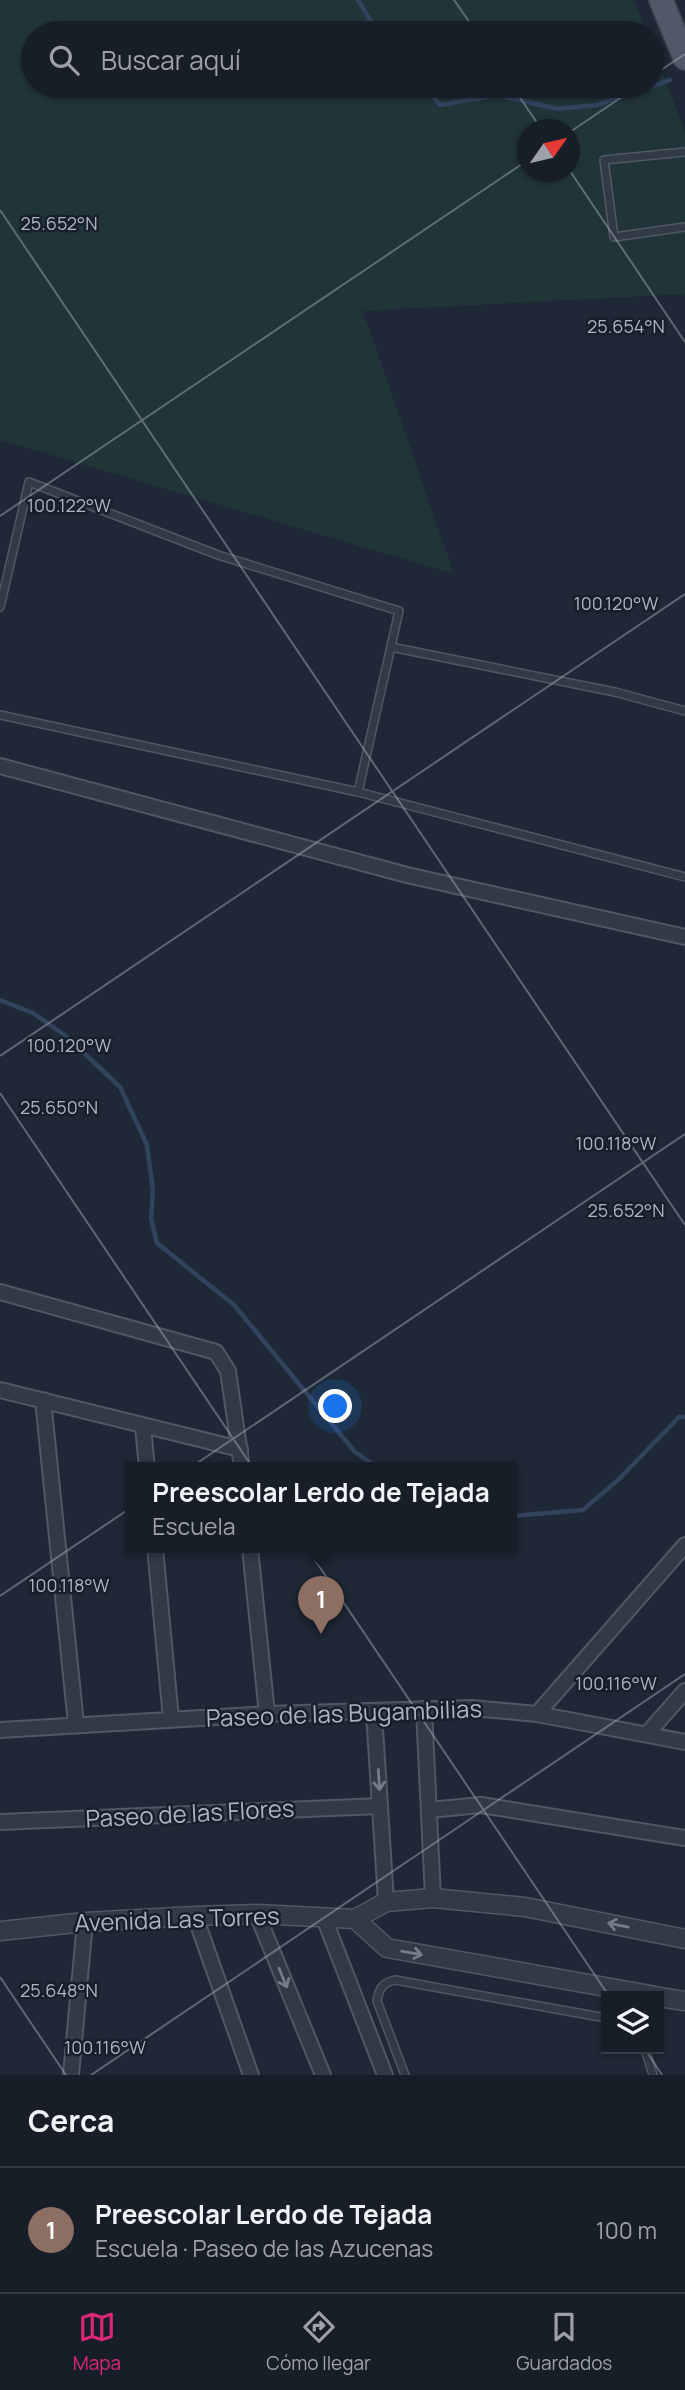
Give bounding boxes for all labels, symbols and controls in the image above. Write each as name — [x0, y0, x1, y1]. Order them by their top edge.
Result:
search box — [21, 21, 664, 98]
icon: search — [45, 41, 83, 79]
text: Buscar aquí — [101, 42, 241, 78]
north arrow — [517, 119, 580, 182]
text: 25.652°N — [21, 211, 97, 235]
text: 25.654°N — [587, 314, 665, 338]
text: 100.122°W — [27, 493, 111, 517]
text: 100.120°W — [574, 591, 658, 615]
text: 100.120°W — [27, 1033, 111, 1057]
text: 25.650°N — [20, 1095, 98, 1119]
text: 100.118°W — [576, 1131, 657, 1155]
text: 25.652°N — [588, 1198, 664, 1222]
your location — [318, 1389, 352, 1423]
popup — [125, 1462, 517, 1553]
text: Preescolar Lerdo de Tejada — [152, 1474, 490, 1510]
text: Escuela — [152, 1510, 236, 1542]
text: 100.118°W — [29, 1573, 110, 1597]
pin: 1 — [298, 1576, 344, 1634]
text: 100.116°W — [575, 1671, 657, 1695]
street label: Paseo de las Bugambilias — [205, 1691, 482, 1734]
one-way arrow — [373, 1768, 386, 1791]
street label: Paseo de las Flores — [85, 1791, 295, 1834]
street label: Avenida Las Torres — [74, 1898, 280, 1939]
one-way arrow — [607, 1918, 630, 1932]
one-way arrow — [400, 1947, 423, 1960]
one-way arrow — [278, 1966, 291, 1988]
text: 25.648°N — [20, 1978, 98, 2002]
map controls — [601, 1991, 664, 2054]
button: layers — [601, 1991, 664, 2054]
text: 100.116°W — [64, 2035, 146, 2059]
text: Cerca — [28, 2100, 114, 2141]
text: Preescolar Lerdo de Tejada — [95, 2196, 432, 2232]
text: 1 — [46, 2214, 56, 2246]
text: 100 m — [596, 2214, 657, 2246]
text: Escuela · Paseo de las Azucenas — [95, 2232, 433, 2264]
tab: Mapa — [73, 2308, 121, 2376]
tab: Cómo llegar — [266, 2308, 371, 2376]
tab: Guardados — [516, 2308, 612, 2376]

